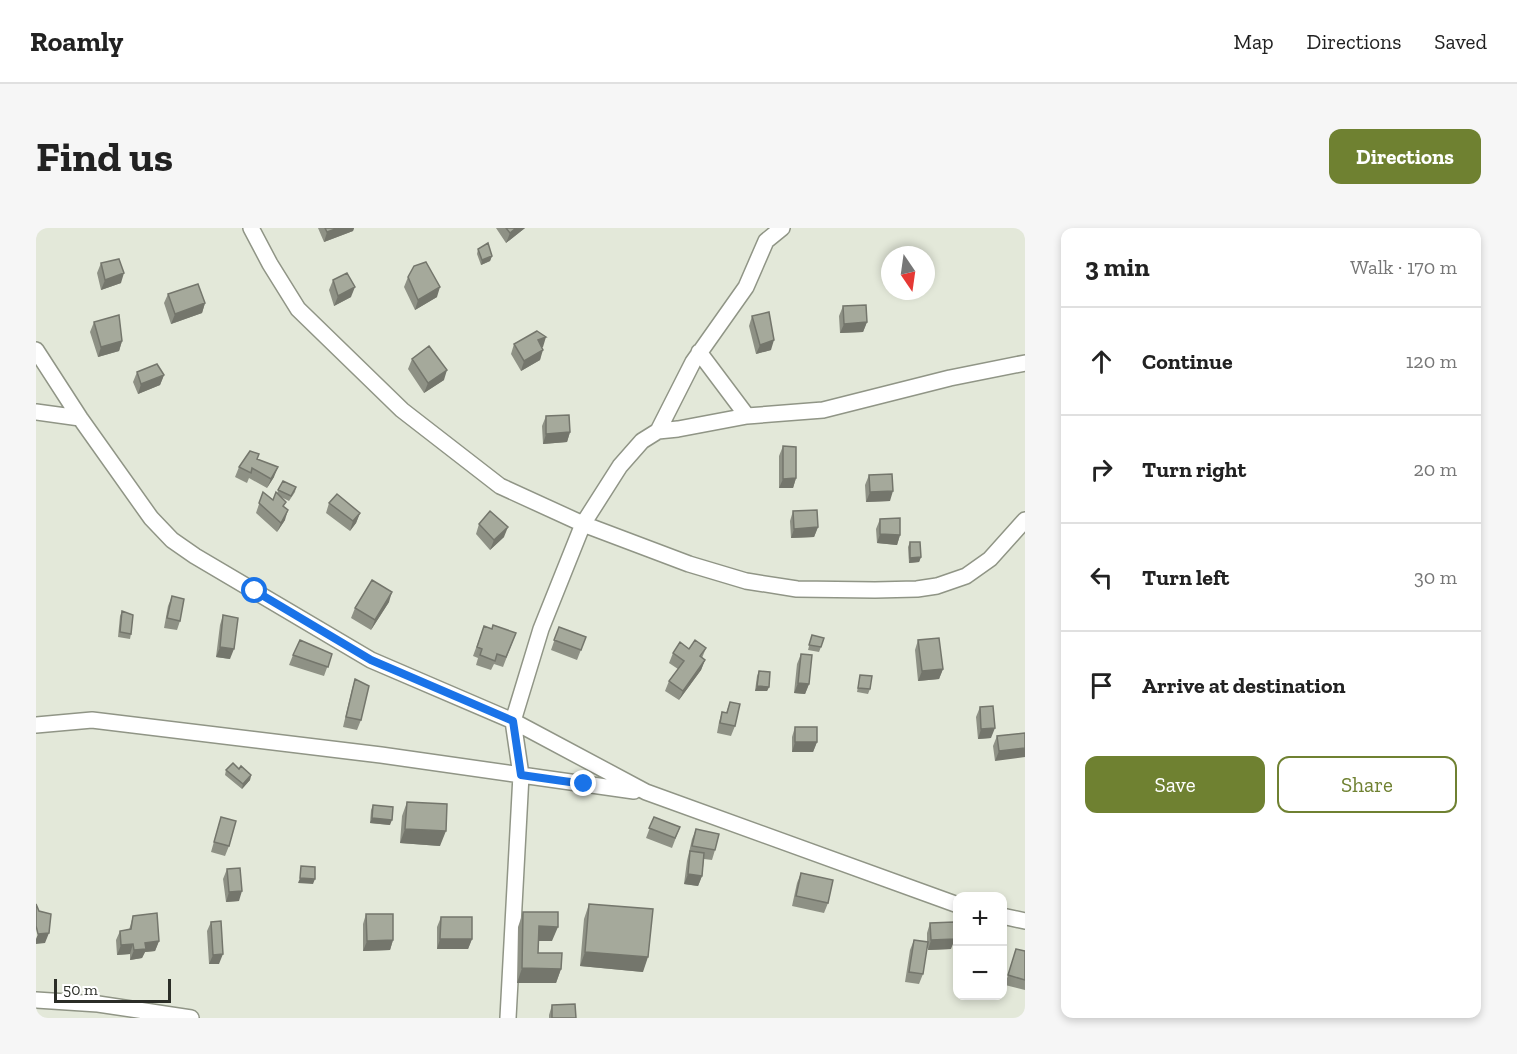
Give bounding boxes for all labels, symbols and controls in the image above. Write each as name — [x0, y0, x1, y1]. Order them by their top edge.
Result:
text: Roamly — [30, 25, 123, 58]
text: Map — [1234, 29, 1274, 54]
text: Directions — [1307, 29, 1401, 54]
text: Saved — [1434, 29, 1487, 54]
button: Directions — [1329, 129, 1481, 184]
text: Find us — [36, 131, 173, 182]
north arrow — [881, 246, 935, 300]
text: 3 min — [1085, 251, 1150, 283]
text: Walk · 170 m — [1350, 255, 1457, 279]
icon: ahead — [1085, 345, 1118, 378]
text: Continue — [1142, 348, 1233, 375]
text: 120 m — [1406, 349, 1457, 373]
icon: right — [1085, 453, 1118, 486]
text: Turn right — [1142, 456, 1246, 483]
text: 20 m — [1413, 457, 1457, 481]
icon: left — [1085, 561, 1118, 594]
text: Turn left — [1142, 564, 1229, 591]
text: 30 m — [1414, 565, 1457, 589]
route start — [241, 577, 267, 603]
icon: arrive — [1085, 669, 1118, 702]
text: Arrive at destination — [1142, 672, 1345, 699]
button: Save — [1085, 756, 1265, 813]
button: Share — [1277, 756, 1457, 813]
route end — [570, 770, 596, 796]
map controls — [953, 892, 1007, 1000]
button: + — [953, 892, 1007, 946]
button: − — [953, 946, 1007, 1000]
scale bar — [54, 976, 171, 1004]
text: 50 m — [63, 980, 98, 999]

